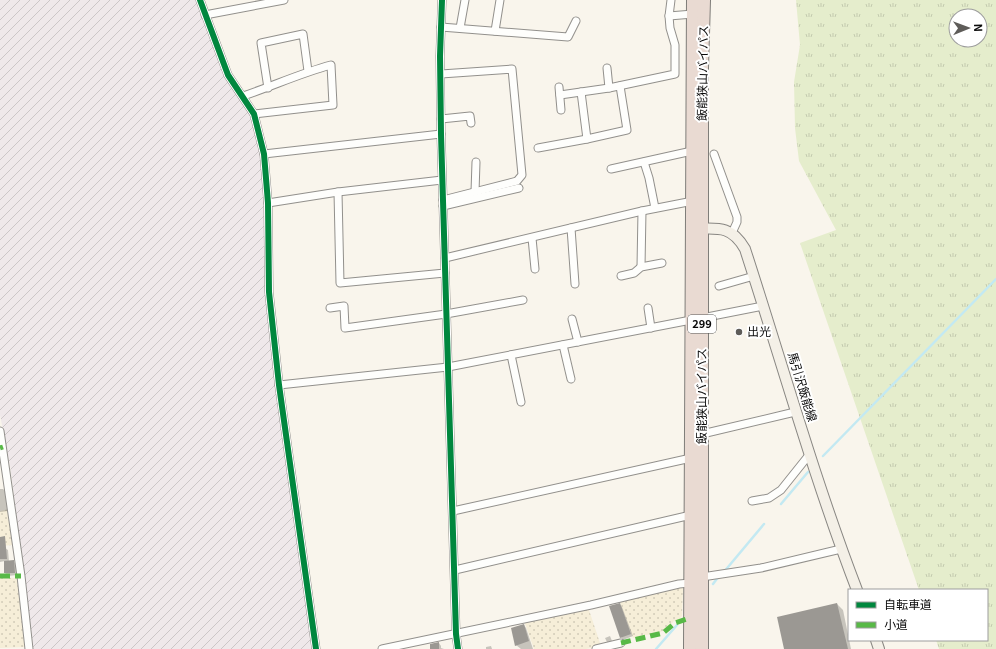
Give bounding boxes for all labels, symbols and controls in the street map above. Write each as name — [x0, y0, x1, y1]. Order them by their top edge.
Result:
north arrow — [948, 8, 988, 48]
text: N — [971, 24, 987, 32]
street label: 飯能狭山バイパス — [692, 25, 711, 121]
road number: 299 — [688, 315, 716, 333]
place label: 出光 — [747, 322, 771, 339]
marker: 出光 — [734, 327, 744, 337]
street label: 飯能狭山バイパス — [692, 348, 709, 444]
street label: 馬引沢飯能線 — [785, 350, 822, 423]
legend — [848, 589, 988, 641]
text: 自転車道 — [884, 595, 932, 612]
text: 小道 — [884, 615, 908, 632]

